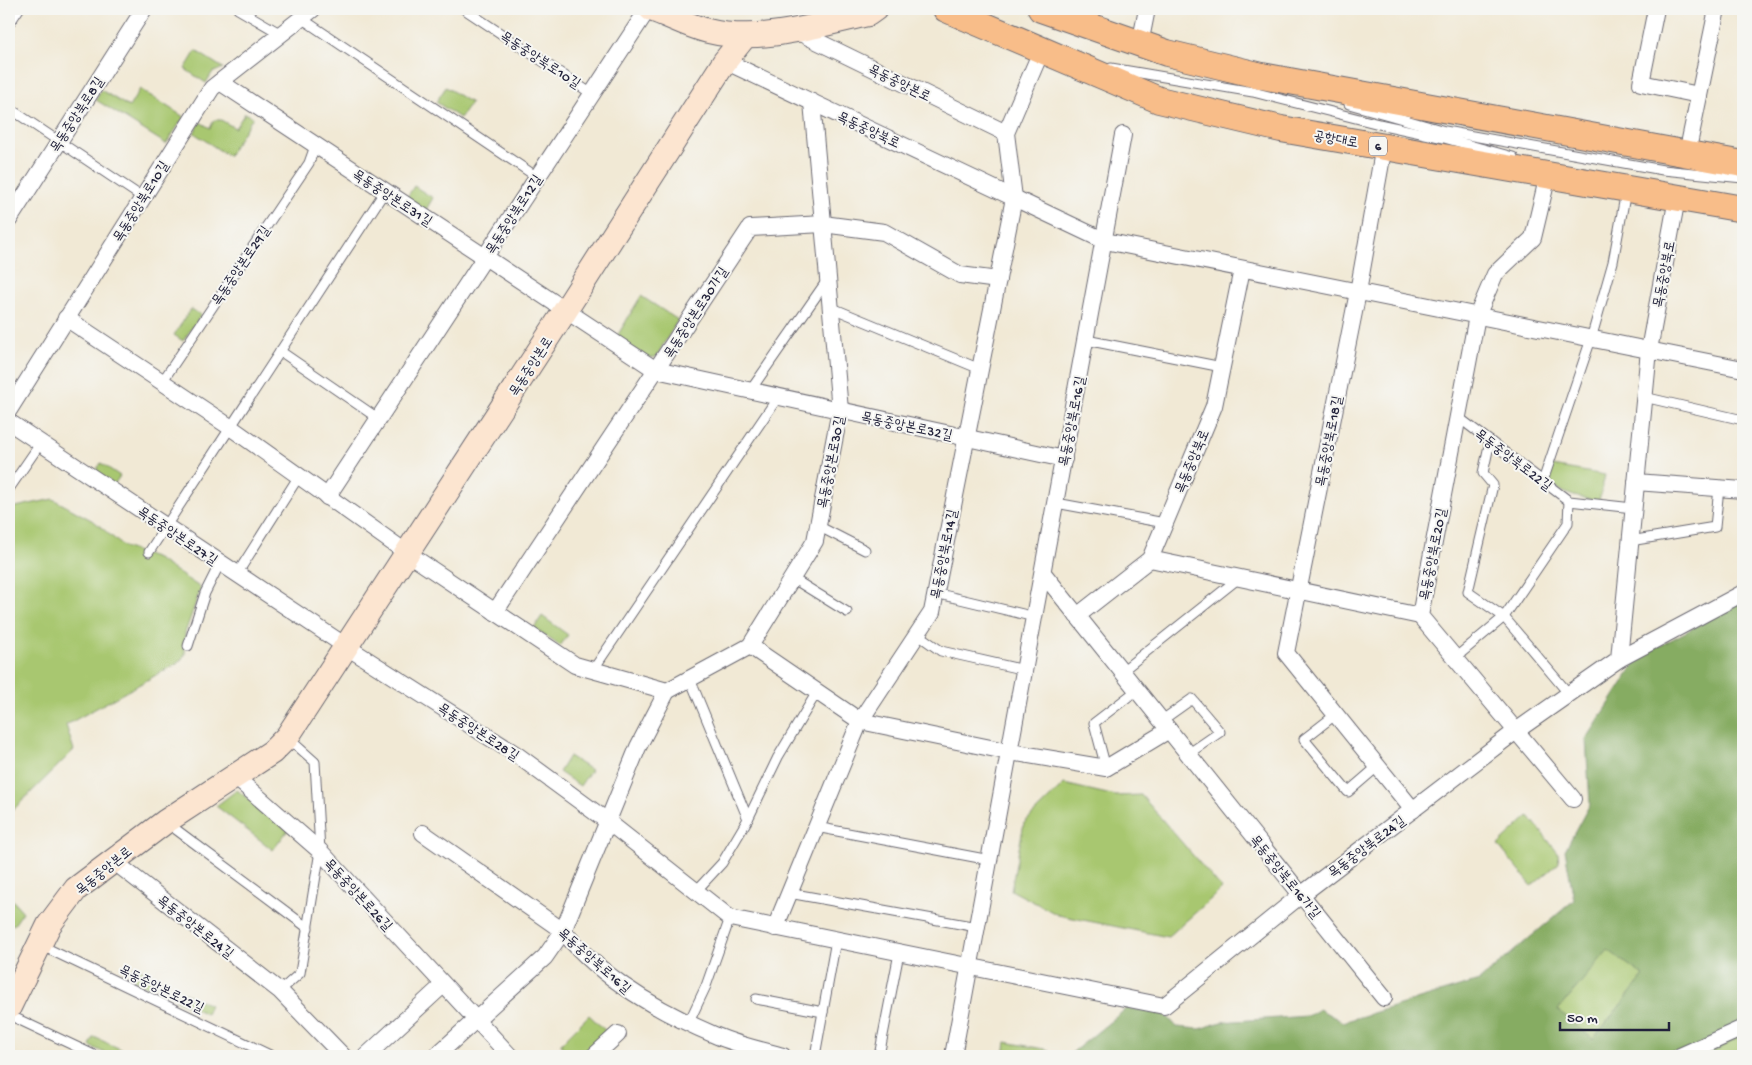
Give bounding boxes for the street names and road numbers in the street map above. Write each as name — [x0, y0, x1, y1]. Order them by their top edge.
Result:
street label: 목동중앙북로10길 — [496, 29, 584, 94]
street label: 목동중앙본로 — [865, 62, 933, 107]
street label: 목동중앙북로8길 — [47, 74, 109, 156]
street label: 목동중앙북로 — [834, 109, 902, 153]
street label: 공항대로 — [1312, 128, 1359, 153]
road number: 6 — [1369, 136, 1387, 156]
street label: 목동중앙북로10길 — [110, 158, 174, 246]
street label: 목동중앙본로31길 — [349, 167, 435, 232]
street label: 목동중앙북로12길 — [483, 172, 548, 258]
street label: 목동중앙본로29길 — [209, 223, 275, 310]
street label: 목동중앙북로 — [1651, 240, 1680, 309]
street label: 목동중앙본로30가길 — [661, 264, 733, 362]
street label: 목동중앙본로 — [507, 334, 558, 400]
street label: 목동중앙북로16길 — [1056, 374, 1091, 468]
street label: 목동중앙북로18길 — [1313, 394, 1348, 488]
street label: 목동중앙본로32길 — [859, 409, 954, 446]
street label: 목동중앙본로30길 — [815, 414, 850, 510]
street label: 목동중앙북로22길 — [1470, 426, 1555, 496]
street label: 목동중앙북로 — [1172, 428, 1214, 496]
street label: 목동중앙본로27길 — [133, 504, 221, 571]
street label: 목동중앙북로20길 — [1417, 506, 1452, 602]
street label: 목동중앙북로14길 — [928, 507, 963, 601]
street label: 목동중앙본로28길 — [434, 701, 522, 766]
street label: 목동중앙북로24길 — [1326, 813, 1410, 883]
street label: 목동중앙북로16가길 — [1245, 832, 1323, 923]
street label: 목동중앙본로 — [73, 844, 136, 900]
street label: 목동중앙본로26길 — [319, 856, 396, 936]
street label: 목동중앙본로24길 — [153, 893, 237, 964]
street label: 목동중앙북로16길 — [553, 925, 634, 999]
street label: 목동중앙본로22길 — [116, 962, 207, 1019]

